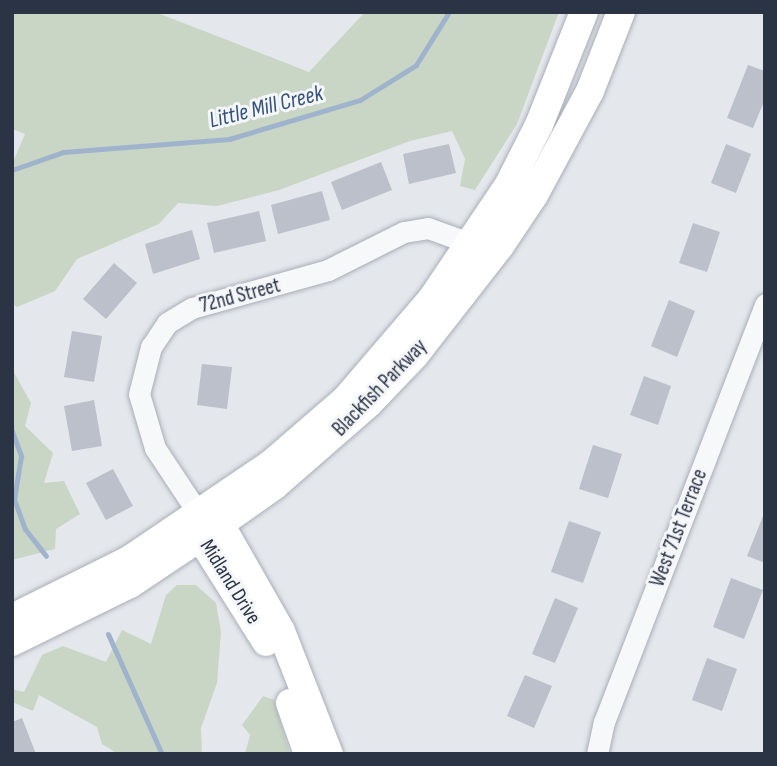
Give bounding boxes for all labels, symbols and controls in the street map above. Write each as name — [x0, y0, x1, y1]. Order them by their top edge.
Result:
water label: Little Mill Creek — [206, 80, 326, 134]
street label: 72nd Street — [197, 273, 283, 319]
street label: Blackfish Parkway — [327, 334, 433, 442]
street label: West 71st Terrace — [645, 465, 713, 591]
street label: Midland Drive — [194, 535, 266, 629]

